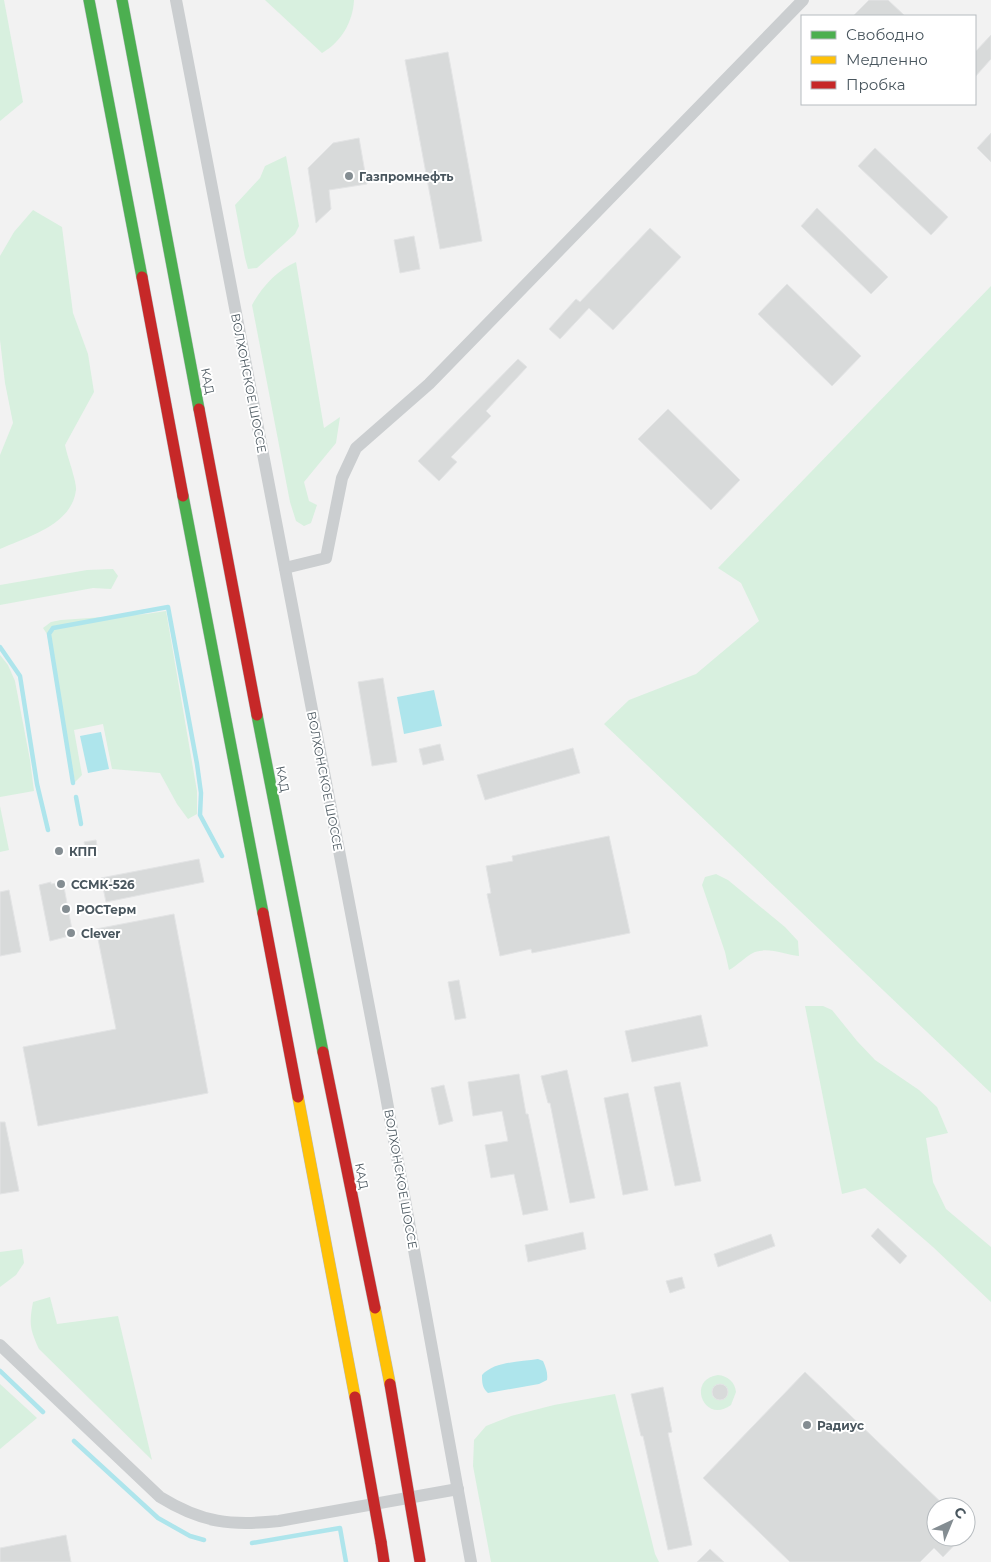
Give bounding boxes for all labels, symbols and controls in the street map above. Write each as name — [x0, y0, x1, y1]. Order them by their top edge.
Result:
legend — [801, 15, 976, 105]
text: Свободно — [846, 25, 924, 44]
text: Медленно — [846, 50, 928, 69]
text: Пробка — [846, 75, 905, 94]
place label: Газпромнефть — [359, 169, 454, 184]
marker: Газпромнефть — [343, 170, 355, 182]
street label: ВОЛХОНСКОЕ ШОССЕ — [228, 312, 270, 454]
street label: КАД — [198, 367, 218, 396]
street label: ВОЛХОНСКОЕ ШОССЕ — [304, 710, 346, 852]
street label: КАД — [273, 765, 293, 794]
place label: КПП — [69, 844, 97, 859]
marker: КПП — [53, 845, 65, 857]
place label: ССМК-526 — [71, 877, 135, 892]
marker: ССМК-526 — [55, 878, 67, 890]
place label: РОСТерм — [76, 902, 136, 917]
marker: РОСТерм — [60, 903, 72, 915]
place label: Clever — [81, 926, 121, 941]
marker: Clever — [65, 927, 77, 939]
street label: ВОЛХОНСКОЕ ШОССЕ — [381, 1108, 421, 1250]
street label: КАД — [352, 1162, 372, 1191]
place label: Радиус — [817, 1418, 864, 1433]
marker: Радиус — [801, 1419, 813, 1431]
north arrow — [926, 1497, 976, 1547]
text: С — [950, 1503, 970, 1523]

